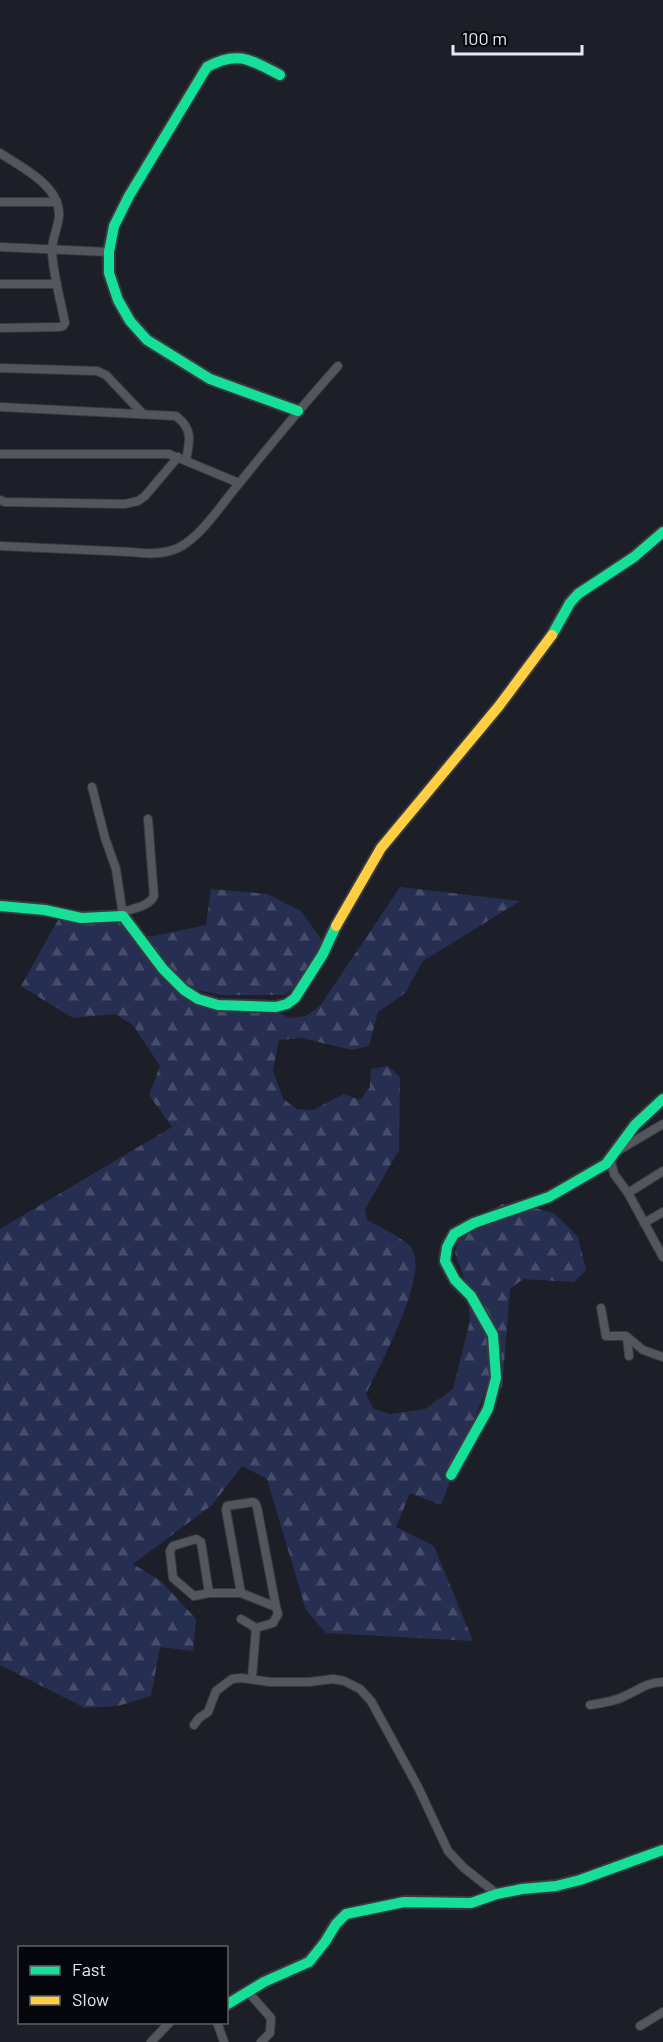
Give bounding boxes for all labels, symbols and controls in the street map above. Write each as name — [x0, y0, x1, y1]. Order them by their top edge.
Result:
scale bar — [453, 18, 582, 56]
text: 100 m — [462, 27, 507, 49]
legend — [18, 1946, 228, 2024]
text: Fast — [72, 1958, 106, 1980]
text: Slow — [72, 1988, 109, 2010]

